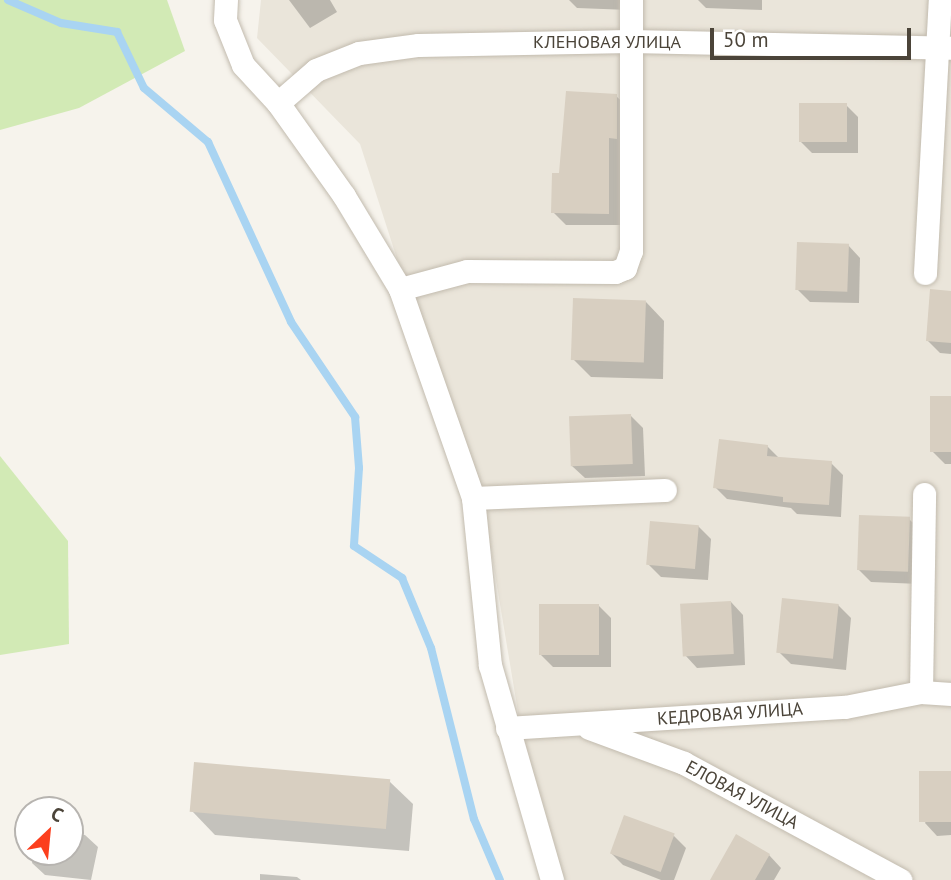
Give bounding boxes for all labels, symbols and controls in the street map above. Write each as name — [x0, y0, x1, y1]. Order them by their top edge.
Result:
scale bar — [713, 14, 914, 58]
text: 50 m — [723, 26, 769, 53]
street label: КЛЕНОВАЯ УЛИЦА — [533, 31, 681, 53]
street label: КЕДРОВАЯ УЛИЦА — [656, 698, 804, 730]
street label: ЕЛОВАЯ УЛИЦА — [682, 756, 802, 834]
north arrow — [14, 796, 84, 866]
text: С — [47, 801, 67, 827]

